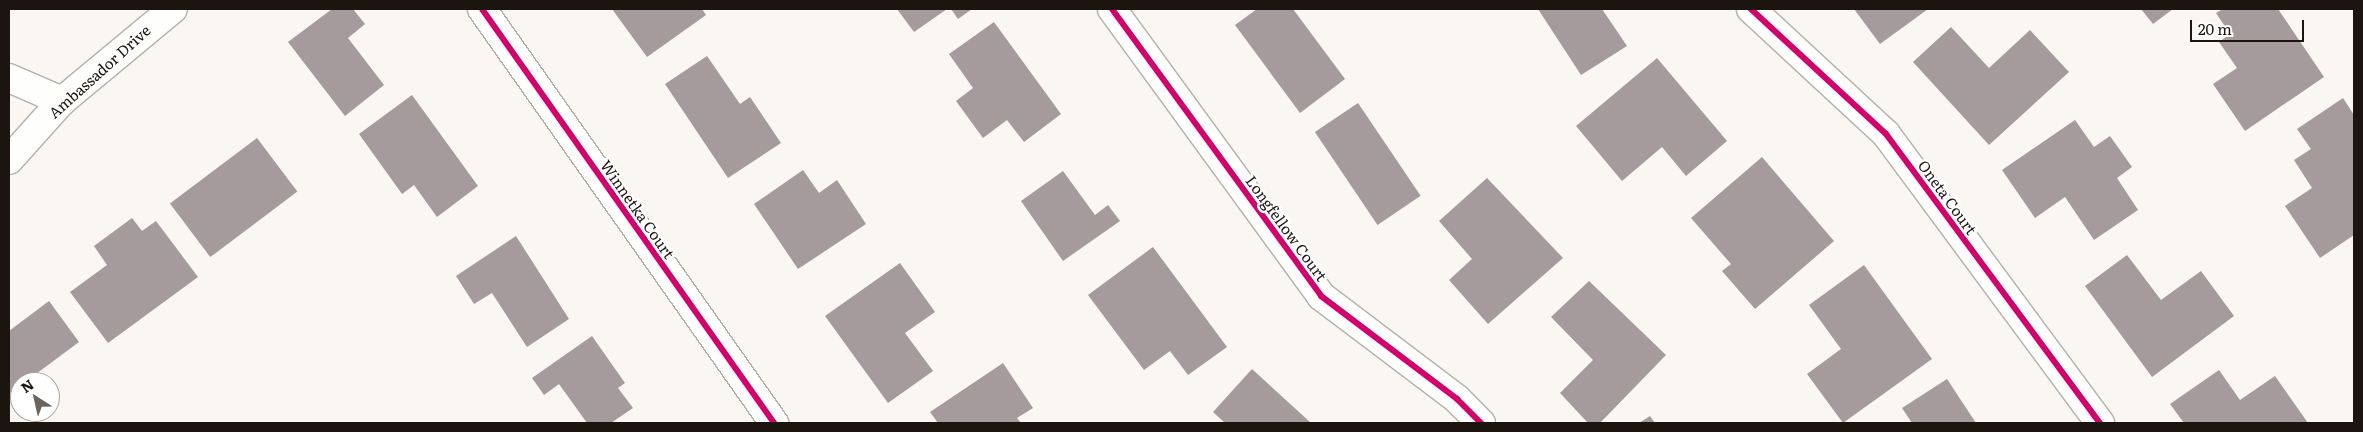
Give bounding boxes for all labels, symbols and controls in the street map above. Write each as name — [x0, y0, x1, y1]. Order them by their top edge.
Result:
scale bar — [2193, 10, 2307, 42]
text: 20 m — [2198, 17, 2232, 40]
street label: Ambassador Drive — [44, 21, 154, 121]
street label: Winnetka Court — [597, 156, 679, 262]
street label: Oneta Court — [1915, 156, 1981, 238]
street label: Longfellow Court — [1243, 172, 1331, 284]
north arrow — [10, 372, 60, 422]
text: N — [16, 374, 38, 397]

